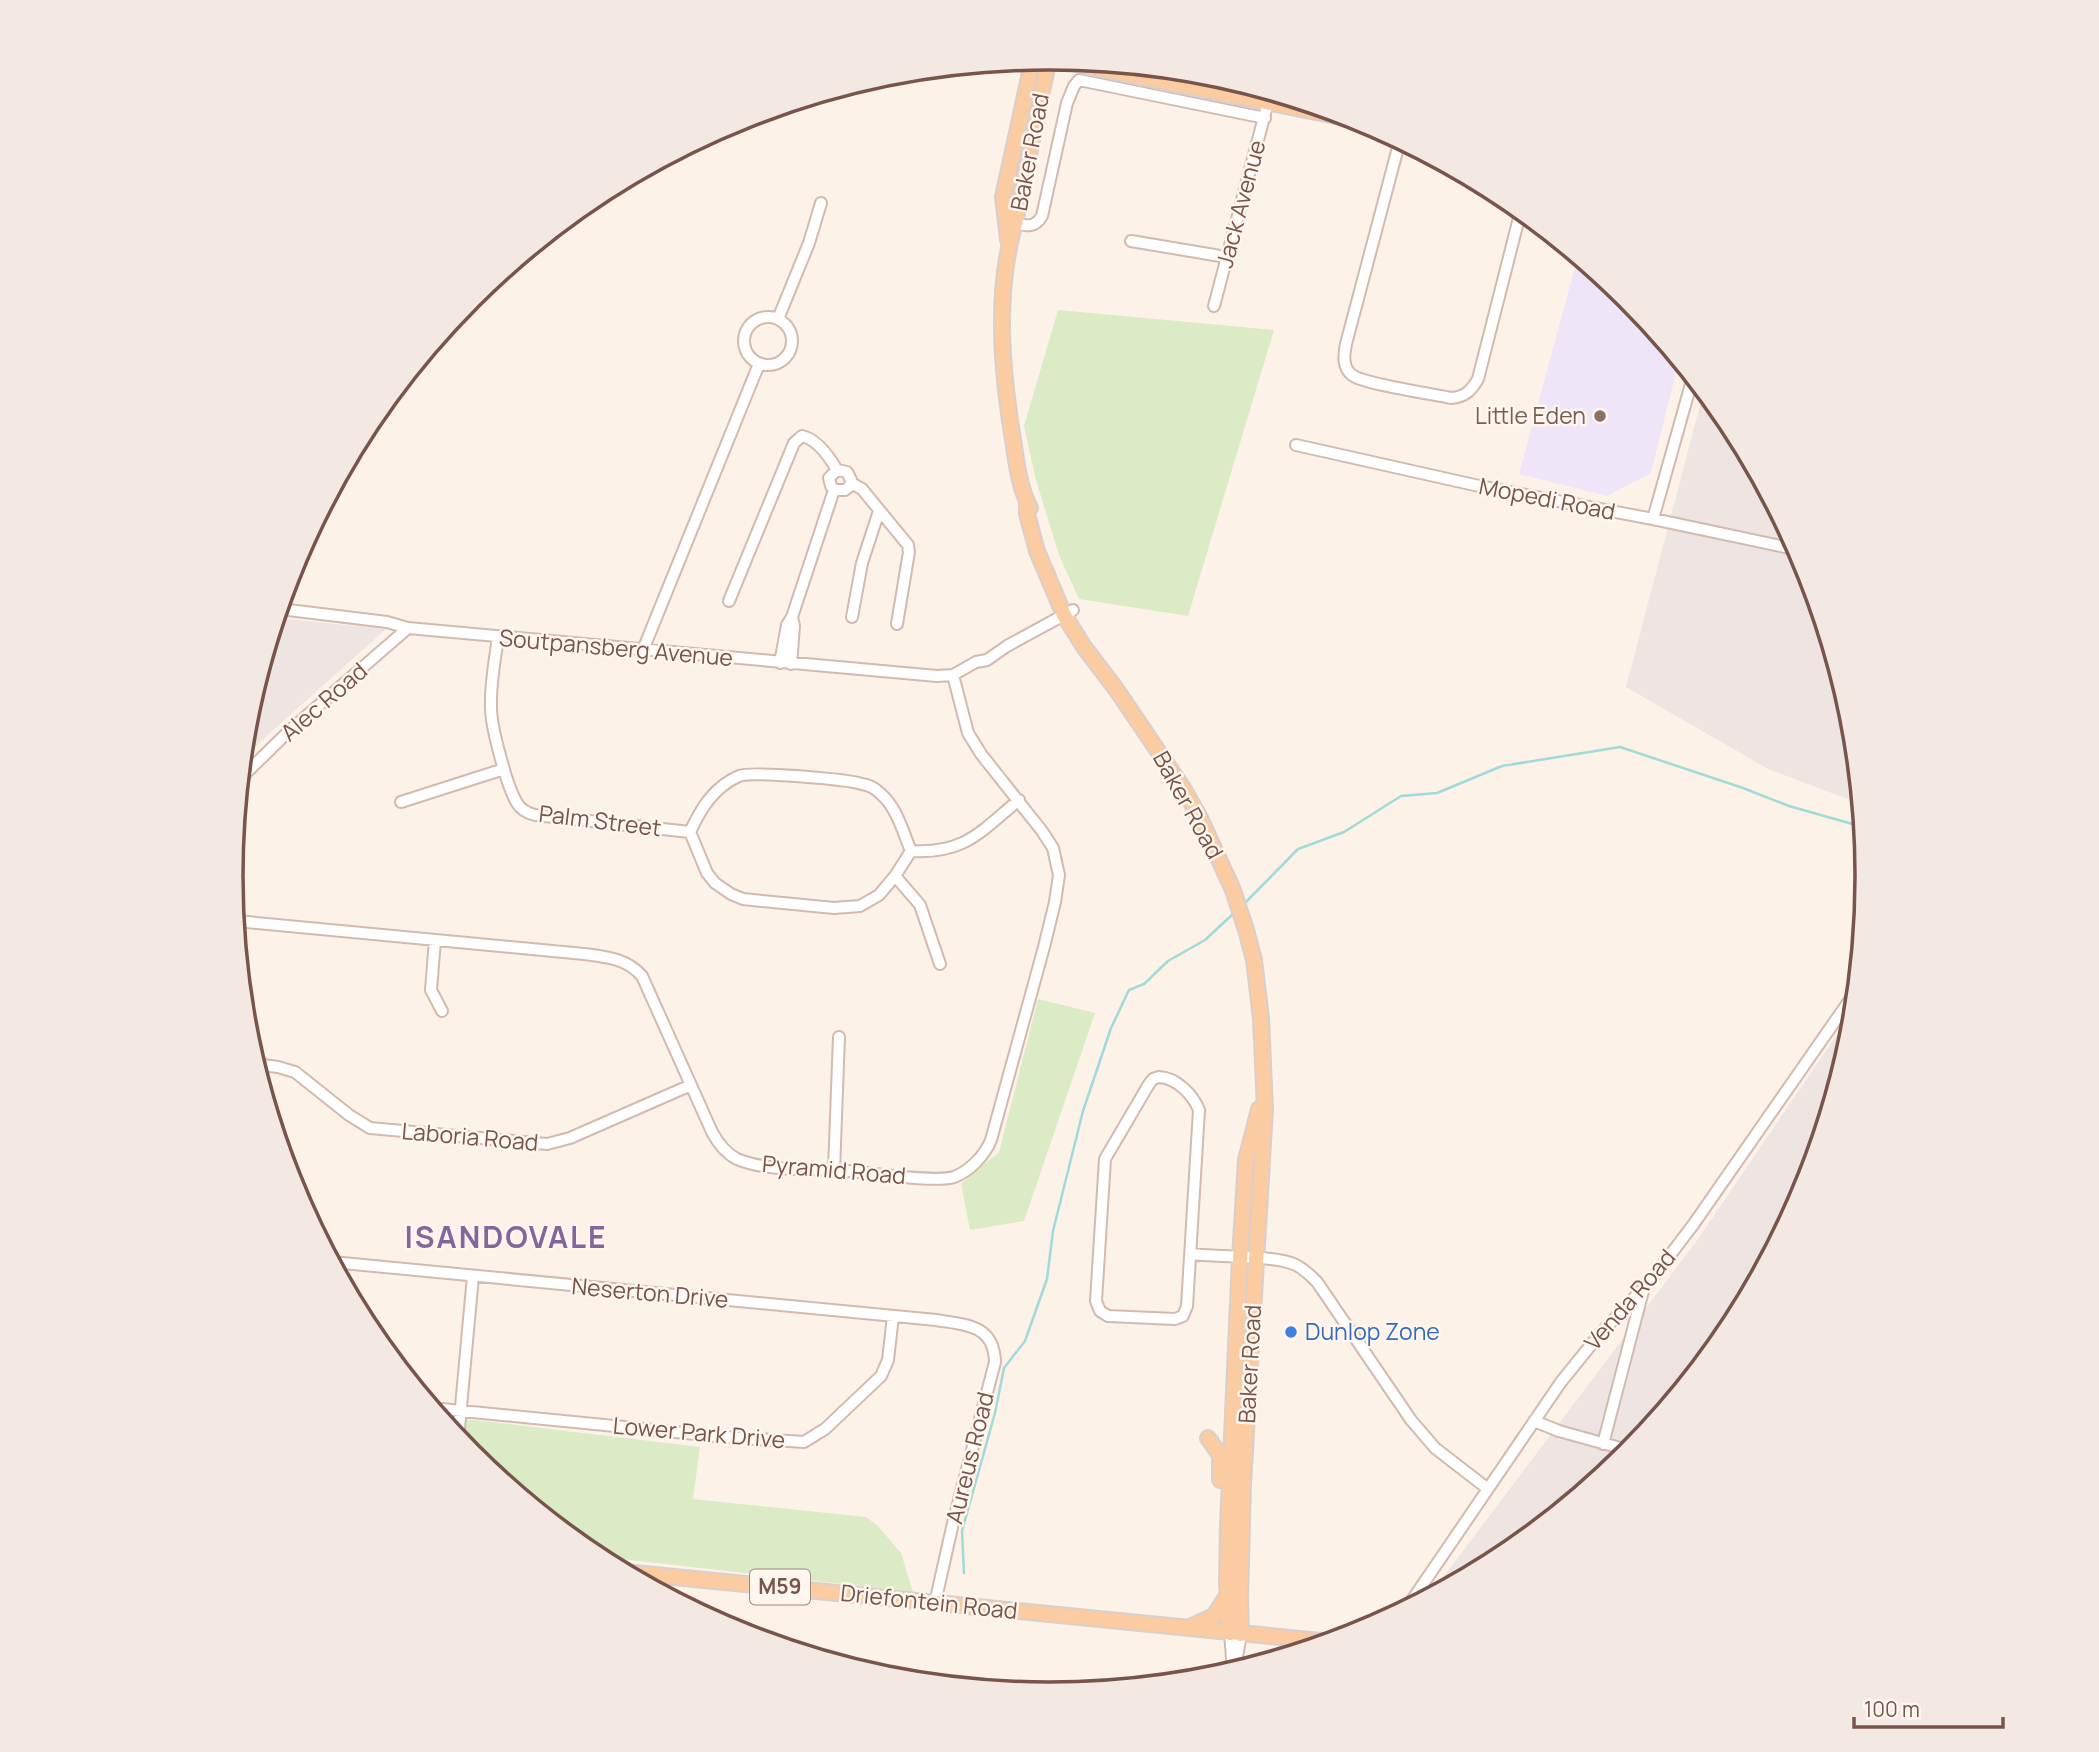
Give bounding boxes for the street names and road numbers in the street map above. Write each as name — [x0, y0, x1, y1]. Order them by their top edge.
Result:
street label: Baker Road — [1002, 90, 1056, 213]
street label: Jack Avenue — [1208, 136, 1272, 271]
street label: Mopedi Road — [1476, 469, 1618, 527]
street label: Soutpansberg Avenue — [498, 621, 734, 673]
street label: Alec Road — [273, 655, 374, 748]
street label: Baker Road — [1146, 745, 1232, 864]
street label: Palm Street — [537, 797, 663, 843]
street label: Laboria Road — [400, 1114, 540, 1158]
street label: Pyramid Road — [761, 1147, 907, 1191]
street label: Venda Road — [1576, 1242, 1682, 1357]
street label: Neserton Drive — [570, 1269, 730, 1315]
street label: Baker Road — [1230, 1304, 1268, 1424]
street label: Aureus Road — [937, 1389, 1001, 1527]
street label: Lower Park Drive — [612, 1409, 786, 1455]
road number: M59 — [750, 1570, 810, 1604]
street label: Driefontein Road — [839, 1576, 1019, 1626]

